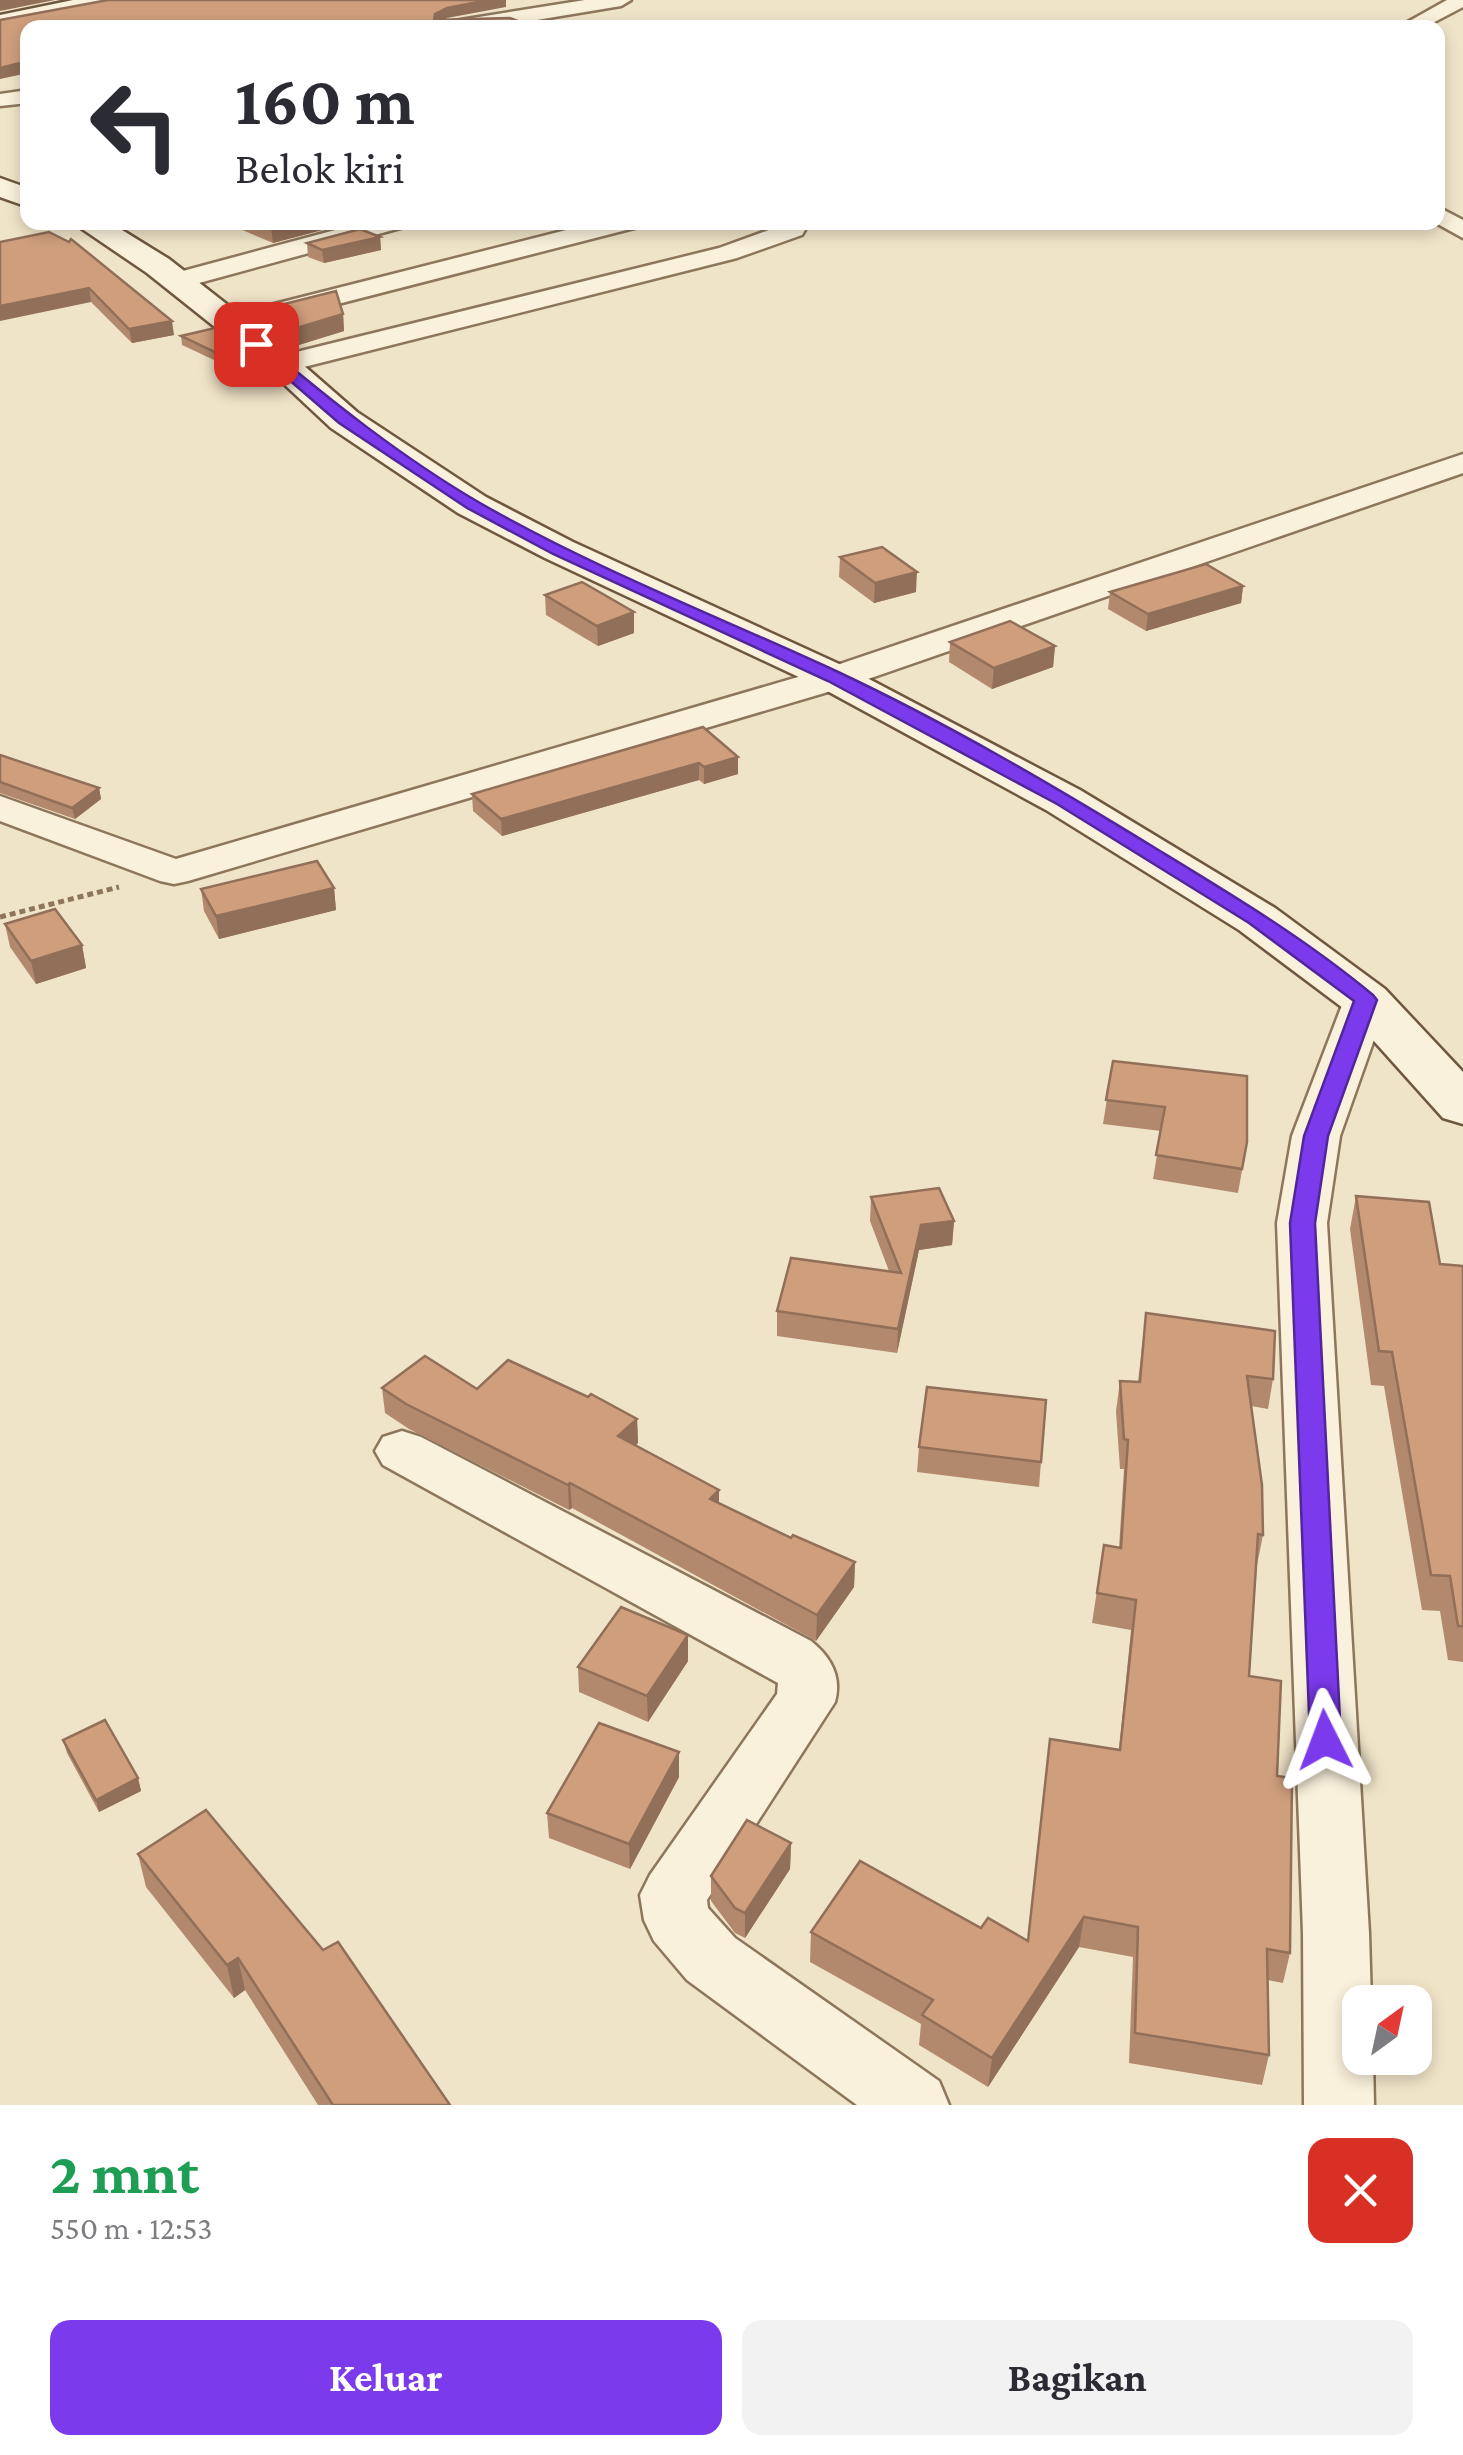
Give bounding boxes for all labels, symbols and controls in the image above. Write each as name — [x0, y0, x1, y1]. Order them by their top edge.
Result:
icon: left — [70, 60, 200, 190]
text: 160 m — [235, 61, 415, 139]
text: Belok kiri — [235, 143, 405, 193]
pin — [214, 302, 299, 387]
icon: arrive — [229, 317, 284, 372]
position arrow — [1273, 1688, 1377, 1792]
north arrow — [1342, 1985, 1432, 2075]
map controls — [1342, 1985, 1432, 2075]
button: close — [1308, 2138, 1413, 2243]
text: 2 mnt — [50, 2139, 199, 2206]
text: 550 m · 12:53 — [50, 2210, 212, 2246]
button: Keluar — [50, 2320, 722, 2435]
button: Bagikan — [742, 2320, 1413, 2435]

